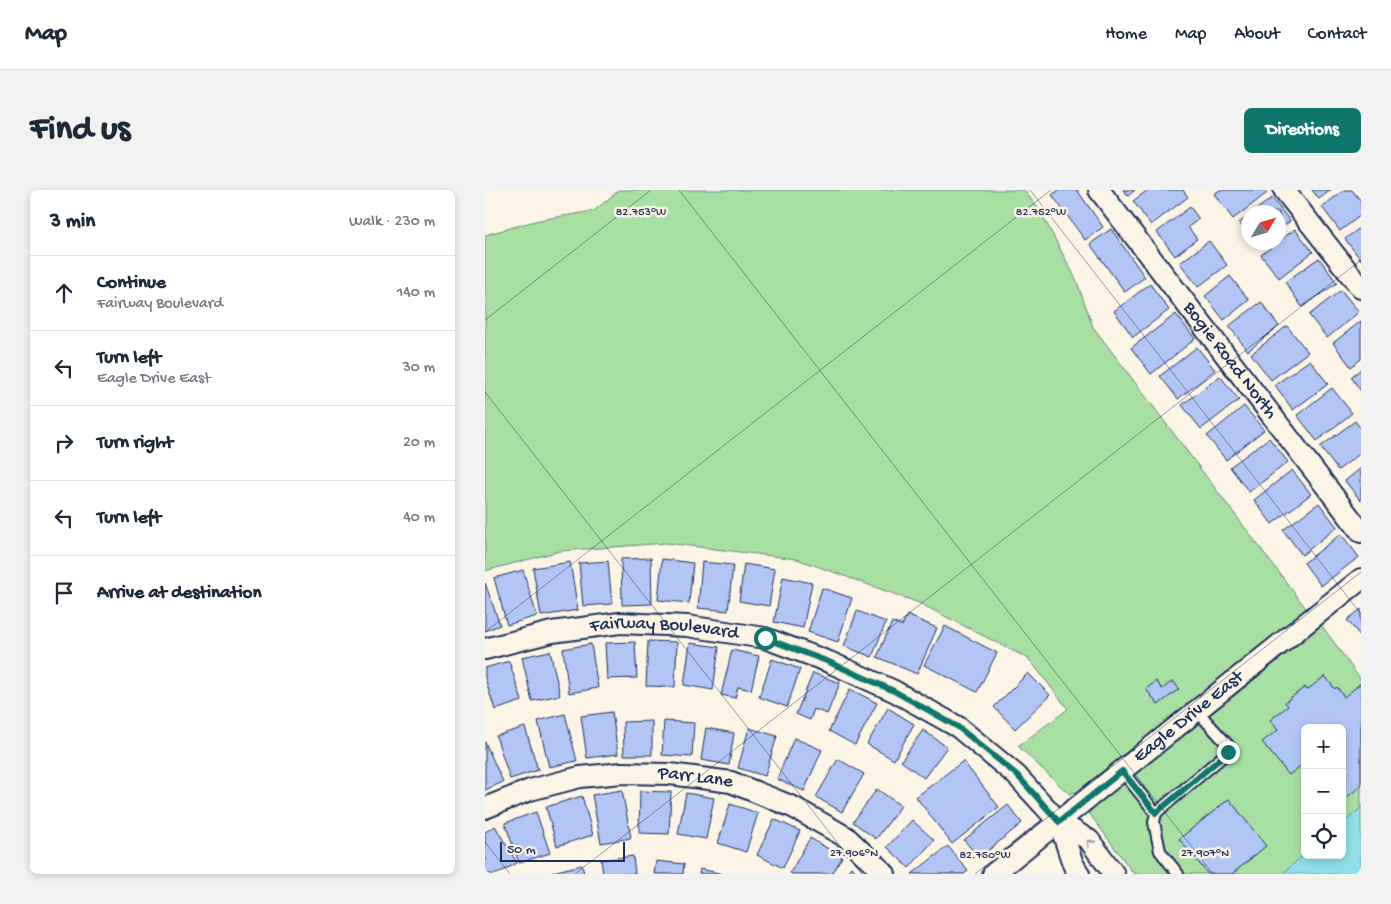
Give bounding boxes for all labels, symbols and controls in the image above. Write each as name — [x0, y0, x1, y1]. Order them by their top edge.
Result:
text: Map — [25, 20, 67, 49]
text: Home — [1105, 24, 1147, 45]
text: Map — [1175, 24, 1206, 45]
text: About — [1234, 24, 1280, 45]
text: Contact — [1308, 24, 1366, 45]
button: Directions — [1244, 108, 1361, 153]
text: Find us — [30, 110, 130, 151]
north arrow — [1241, 205, 1286, 250]
text: 82.753°W — [616, 206, 666, 220]
text: 82.752°W — [1016, 206, 1066, 220]
text: 3 min — [50, 210, 95, 235]
text: Walk · 230 m — [349, 213, 435, 232]
text: Continue — [97, 272, 166, 295]
icon: ahead — [50, 279, 78, 307]
text: 140 m — [397, 284, 435, 303]
text: Fairway Boulevard — [97, 295, 223, 314]
street label: Bogie Road North — [1177, 297, 1282, 424]
text: Turn left — [97, 347, 161, 370]
icon: left — [50, 354, 78, 382]
text: 30 m — [402, 359, 435, 378]
text: Eagle Drive East — [97, 370, 210, 389]
icon: right — [50, 429, 78, 457]
text: Turn right — [97, 432, 173, 455]
text: 20 m — [403, 434, 435, 453]
icon: left — [50, 504, 78, 532]
text: Turn left — [97, 507, 161, 530]
text: 40 m — [403, 509, 435, 528]
icon: arrive — [50, 579, 78, 607]
text: Arrive at destination — [97, 582, 261, 605]
street label: Fairway Boulevard — [587, 611, 742, 646]
route start — [754, 627, 777, 650]
street label: Eagle Drive East — [1129, 664, 1250, 768]
map controls — [1301, 724, 1346, 859]
button: + — [1301, 724, 1346, 769]
route end — [1217, 741, 1240, 764]
street label: Parr Lane — [657, 762, 735, 794]
button: − — [1301, 769, 1346, 814]
button: locate — [1301, 814, 1346, 859]
scale bar — [500, 839, 625, 862]
one-way arrow — [1087, 840, 1096, 849]
text: 50 m — [507, 842, 536, 859]
text: 27.906°N — [830, 847, 878, 861]
text: 27.907°N — [1181, 847, 1229, 861]
text: 82.750°W — [959, 849, 1011, 863]

